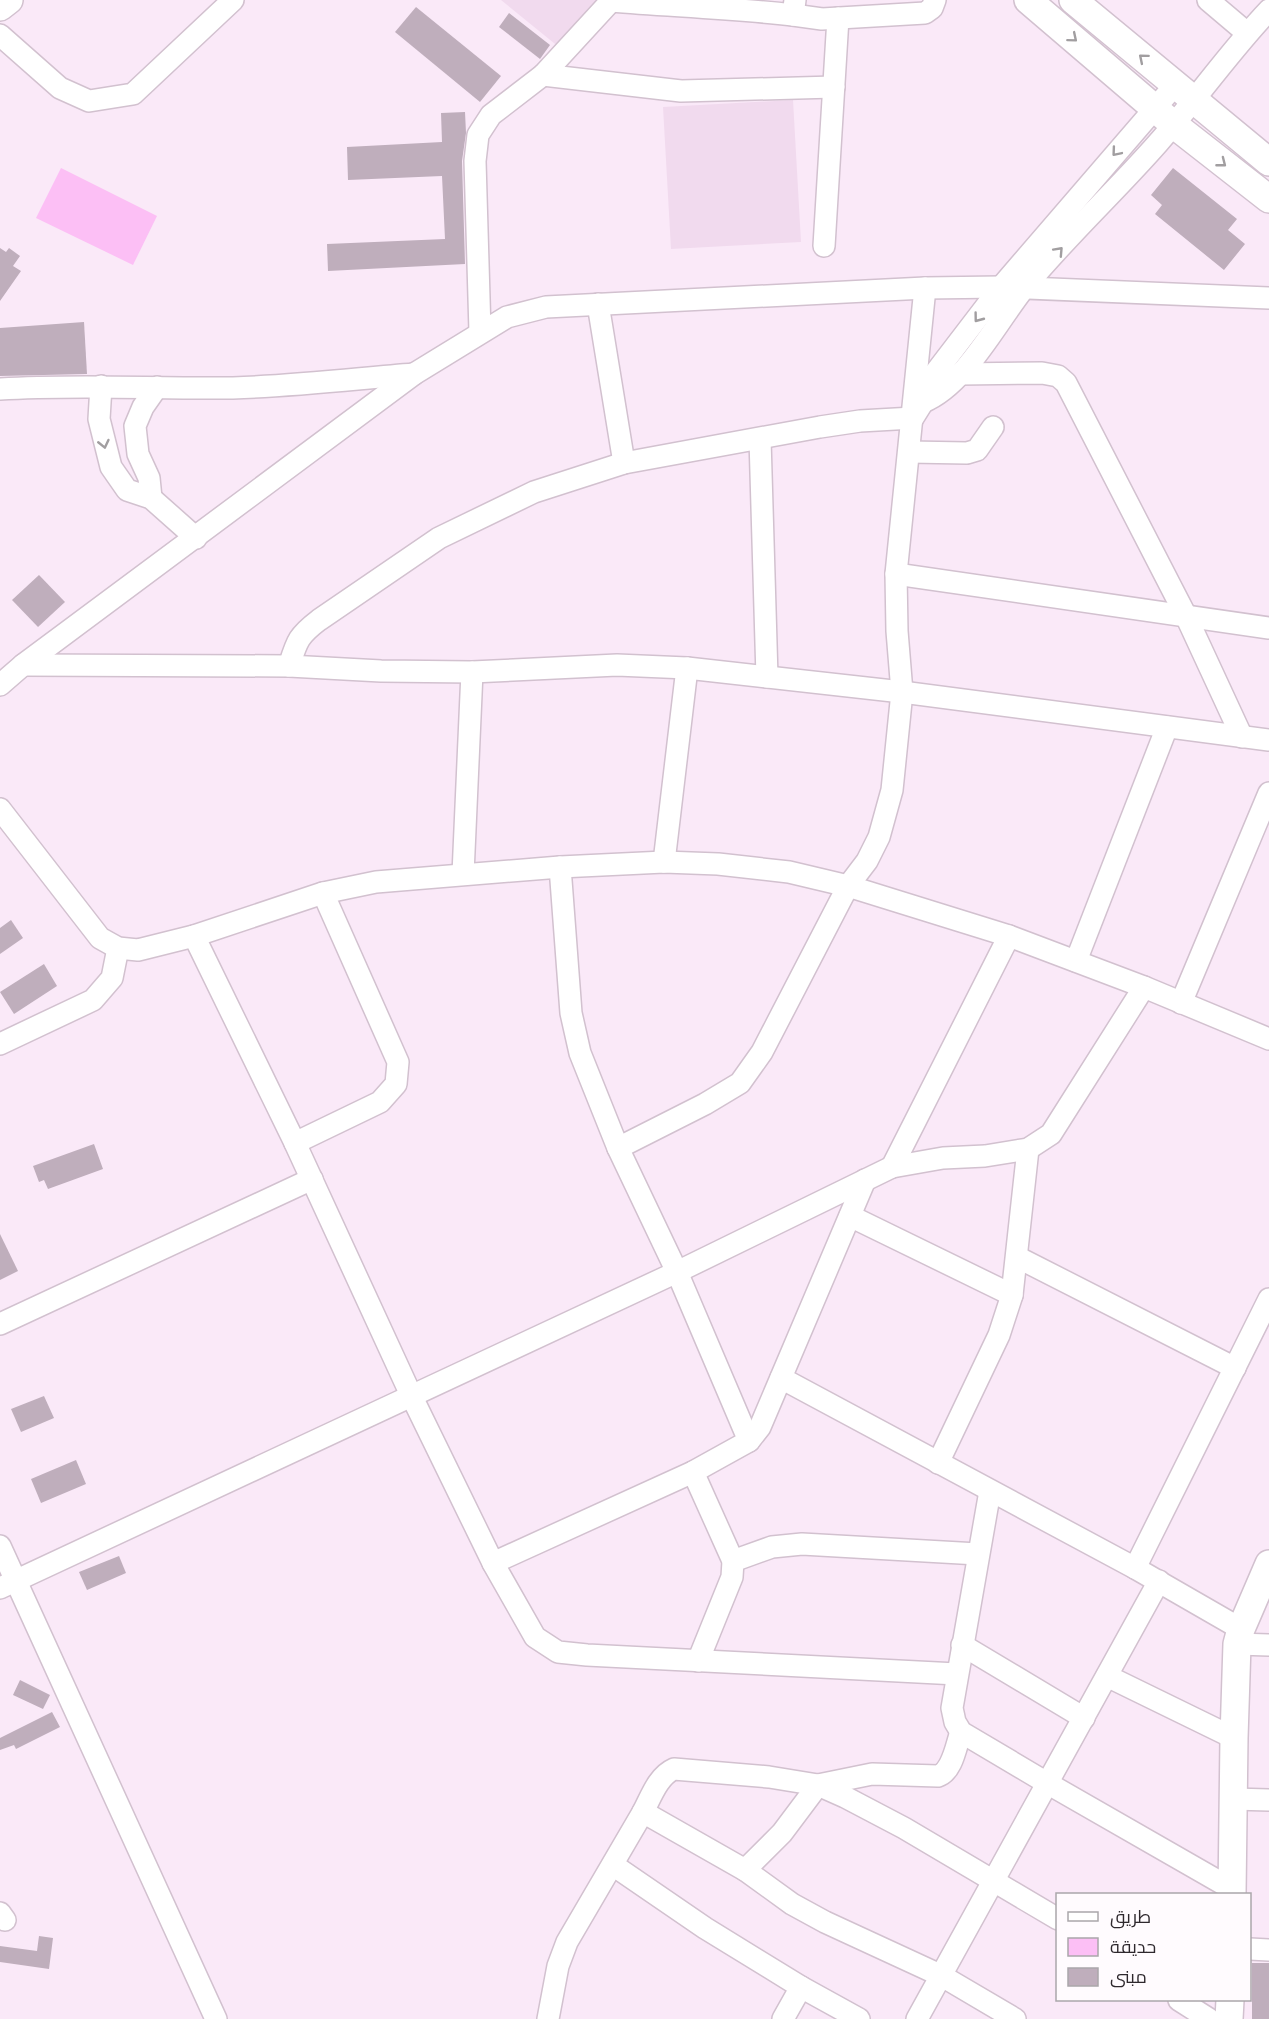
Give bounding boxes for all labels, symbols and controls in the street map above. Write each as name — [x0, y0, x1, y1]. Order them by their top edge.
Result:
one-way arrow — [1066, 31, 1077, 42]
one-way arrow — [1139, 54, 1150, 65]
one-way arrow — [1113, 145, 1124, 156]
one-way arrow — [1215, 156, 1226, 167]
one-way arrow — [1051, 247, 1062, 258]
one-way arrow — [974, 311, 985, 322]
one-way arrow — [97, 439, 110, 449]
legend — [1056, 1893, 1251, 2001]
text: طريق — [1110, 1906, 1151, 1929]
text: حديقة — [1110, 1936, 1156, 1958]
text: مبنى — [1110, 1966, 1147, 1988]

